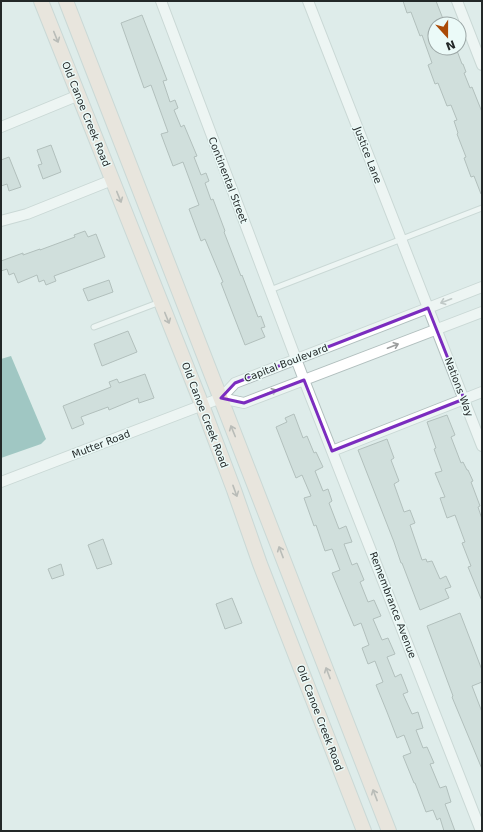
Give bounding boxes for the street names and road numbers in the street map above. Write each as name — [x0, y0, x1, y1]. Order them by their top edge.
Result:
street label: Old Canoe Creek Road — [60, 60, 112, 168]
street label: Justice Lane — [352, 124, 384, 185]
street label: Continental Street — [206, 135, 250, 225]
street label: Capital Boulevard — [243, 342, 329, 384]
street label: Nations Way — [443, 356, 475, 418]
street label: Old Canoe Creek Road — [180, 361, 230, 469]
street label: Mutter Road — [70, 428, 132, 460]
street label: Remembrance Avenue — [368, 550, 418, 660]
street label: Old Canoe Creek Road — [295, 664, 345, 772]

